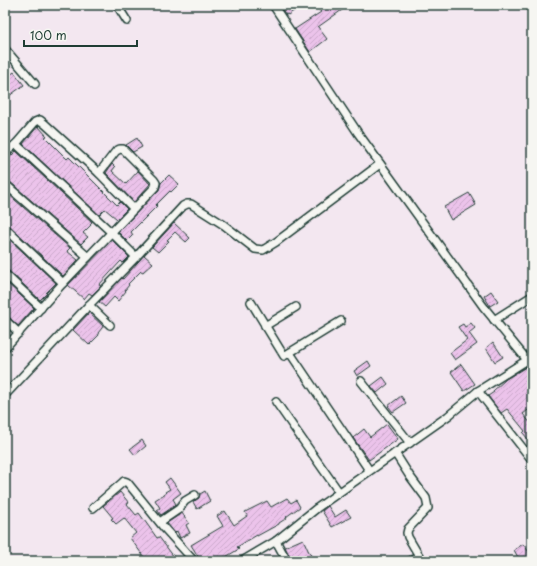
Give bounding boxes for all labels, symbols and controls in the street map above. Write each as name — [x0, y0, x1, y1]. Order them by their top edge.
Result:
scale bar — [24, 22, 137, 48]
text: 100 m — [30, 26, 67, 44]

